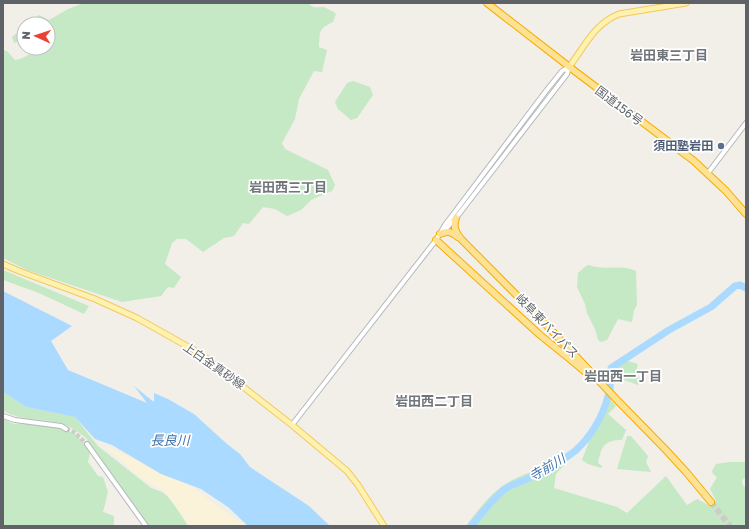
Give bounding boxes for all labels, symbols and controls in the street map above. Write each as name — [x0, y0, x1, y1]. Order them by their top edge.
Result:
north arrow — [16, 16, 56, 56]
text: N — [19, 31, 32, 40]
district label: 岩田東三丁目 — [630, 47, 708, 63]
street label: 国道156号 — [592, 83, 646, 128]
place label: 須田塾岩田 — [653, 138, 713, 153]
marker: 須田塾岩田 — [716, 141, 726, 151]
district label: 岩田西三丁目 — [249, 179, 327, 195]
street label: 岐阜東バイパス — [513, 290, 582, 361]
street label: 上白金真砂線 — [180, 339, 248, 392]
district label: 岩田西一丁目 — [584, 368, 662, 384]
district label: 岩田西二丁目 — [395, 393, 473, 409]
water label: 長良川 — [150, 432, 191, 448]
water label: 寺前川 — [526, 449, 570, 484]

